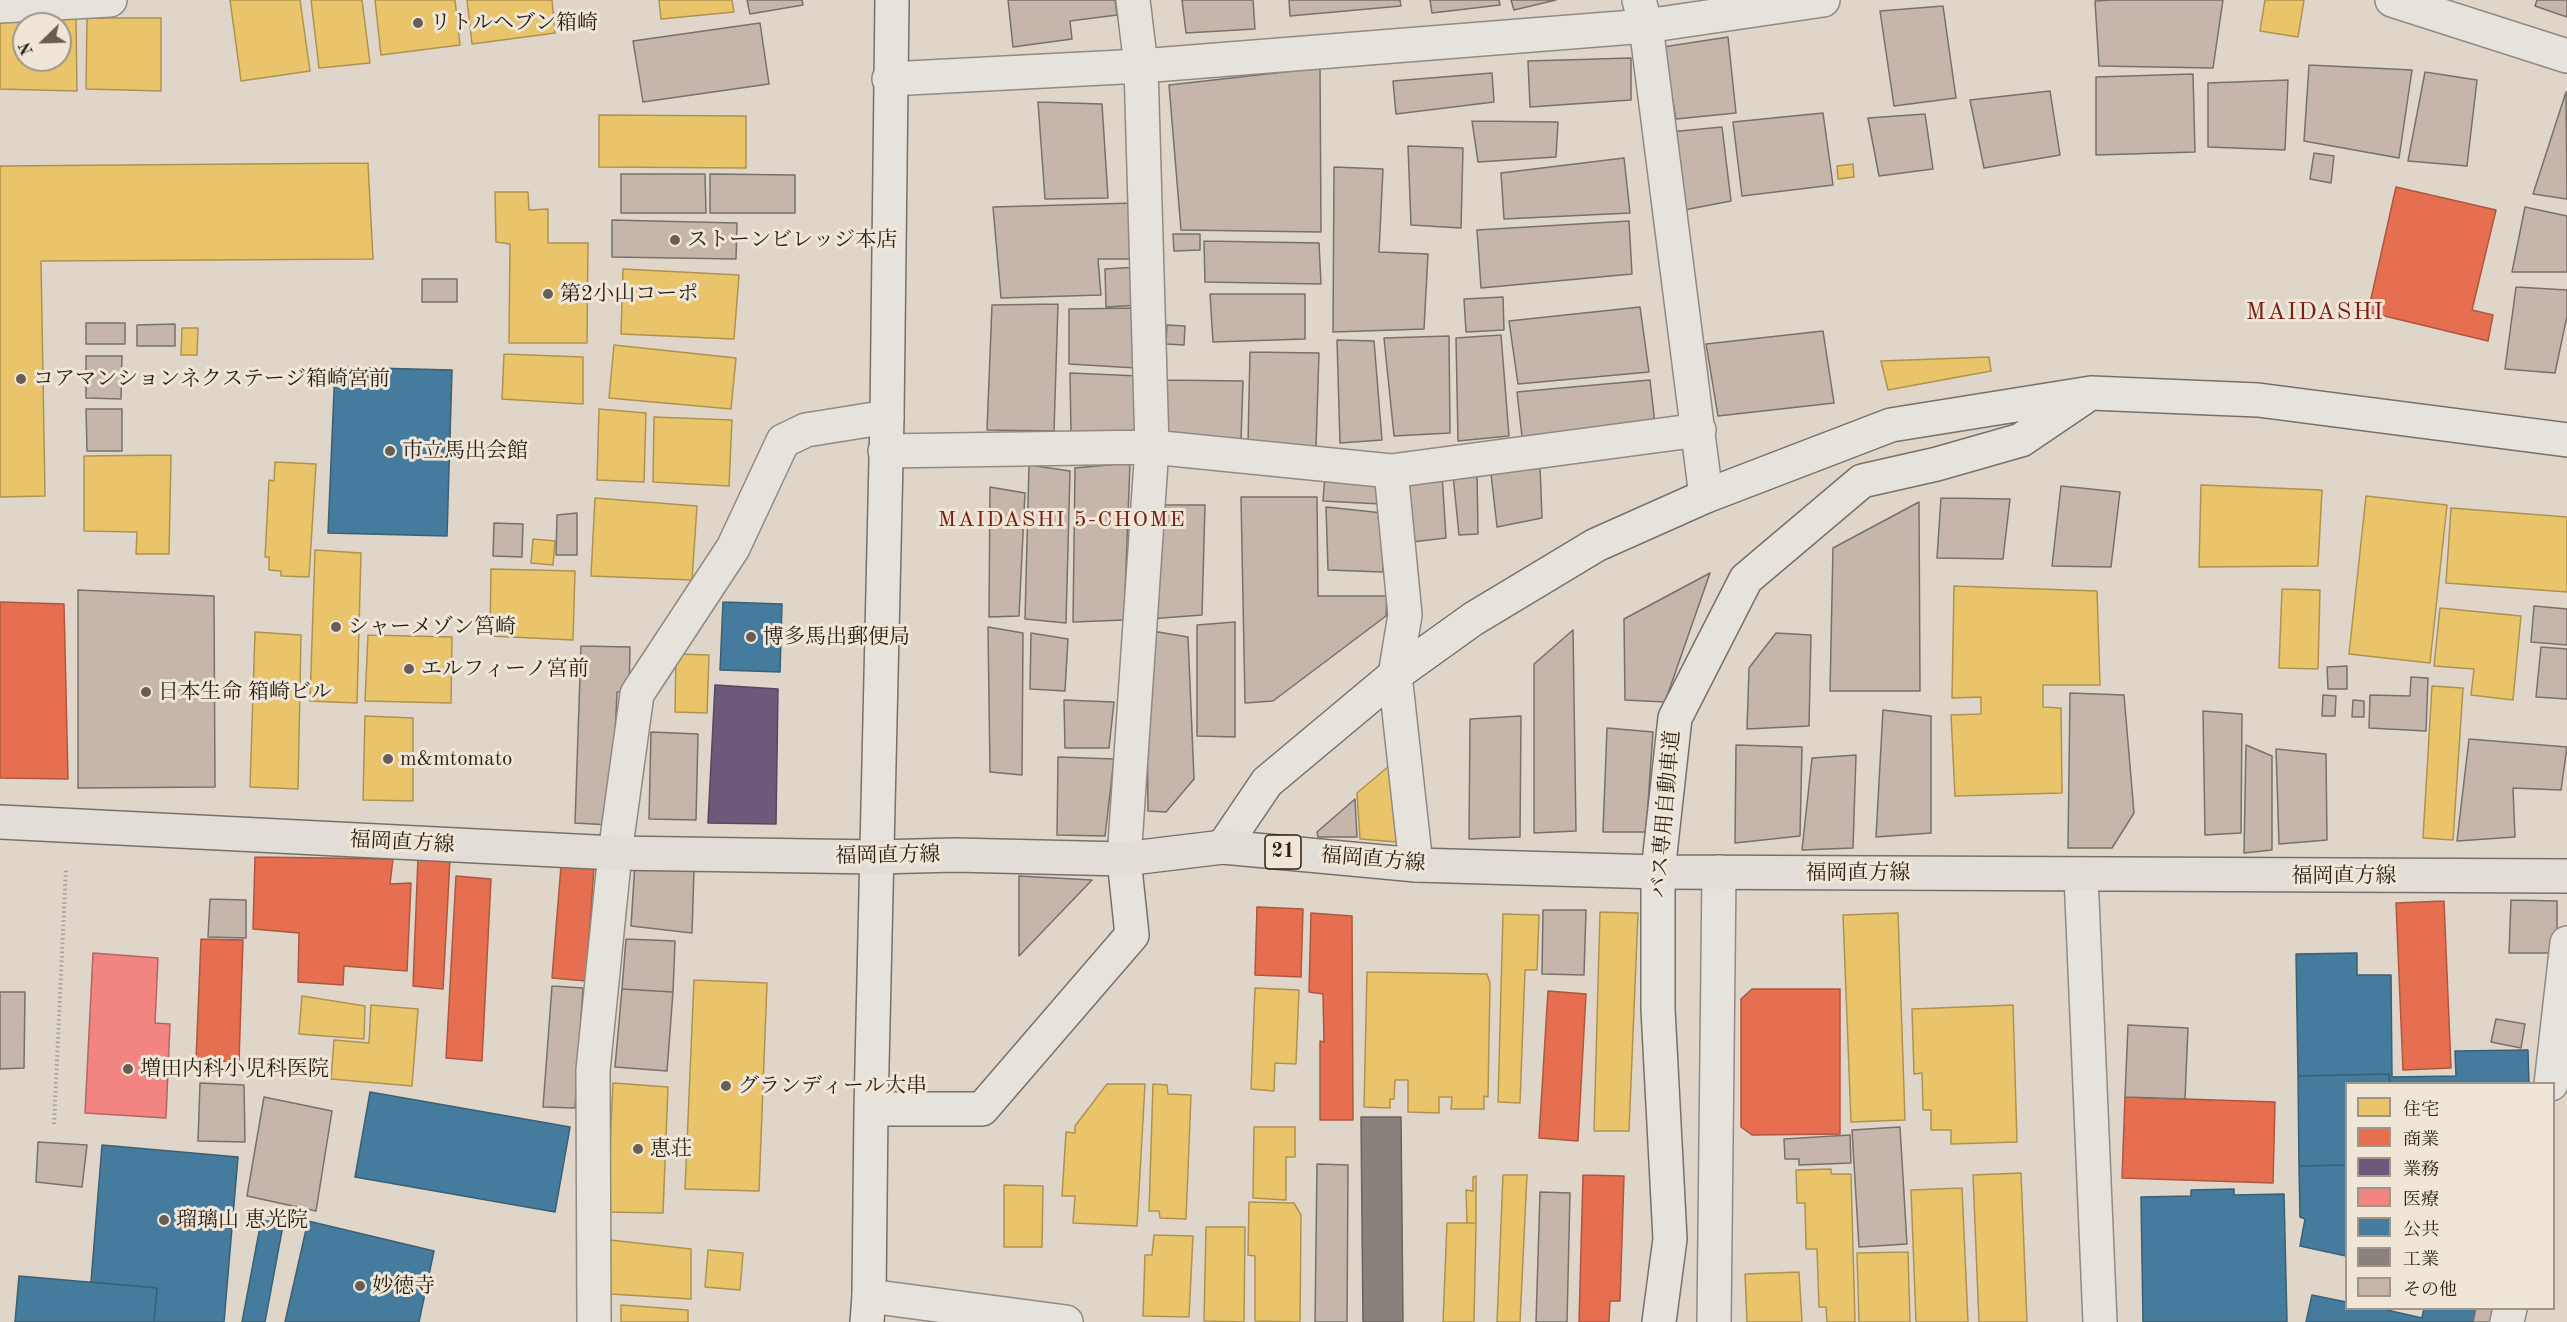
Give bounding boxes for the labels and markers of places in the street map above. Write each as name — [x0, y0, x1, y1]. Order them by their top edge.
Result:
place label: リトルヘブン箱崎 — [430, 10, 598, 36]
marker: リトルヘブン箱崎 — [411, 16, 425, 30]
place label: ストーンビレッジ本店 — [687, 227, 897, 253]
marker: ストーンビレッジ本店 — [668, 233, 682, 247]
place label: 第2小山コーポ — [560, 281, 698, 307]
marker: 第2小山コーポ — [541, 287, 555, 301]
place label: コアマンションネクステージ箱崎宮前 — [33, 366, 390, 392]
marker: コアマンションネクステージ箱崎宮前 — [14, 372, 28, 386]
place label: 市立馬出会館 — [402, 438, 528, 464]
marker: 市立馬出会館 — [383, 444, 397, 458]
place label: シャーメゾン筥崎 — [348, 614, 516, 640]
marker: シャーメゾン筥崎 — [329, 620, 343, 634]
place label: 博多馬出郵便局 — [763, 624, 910, 650]
marker: 博多馬出郵便局 — [744, 630, 758, 644]
place label: エルフィーノ宮前 — [421, 656, 589, 682]
marker: エルフィーノ宮前 — [402, 662, 416, 676]
place label: 日本生命 箱崎ビル — [158, 679, 332, 705]
marker: 日本生命 箱崎ビル — [139, 685, 153, 699]
place label: m&mtomato — [400, 746, 512, 772]
marker: m&mtomato — [381, 752, 395, 766]
place label: 増田内科小児科医院 — [140, 1056, 329, 1082]
marker: 増田内科小児科医院 — [121, 1062, 135, 1076]
place label: グランディール大串 — [738, 1073, 927, 1099]
marker: グランディール大串 — [719, 1079, 733, 1093]
place label: 恵荘 — [650, 1136, 692, 1162]
marker: 恵荘 — [631, 1142, 645, 1156]
place label: 瑠璃山 恵光院 — [176, 1207, 308, 1233]
marker: 瑠璃山 恵光院 — [157, 1213, 171, 1227]
place label: 妙徳寺 — [372, 1273, 435, 1299]
marker: 妙徳寺 — [353, 1279, 367, 1293]

